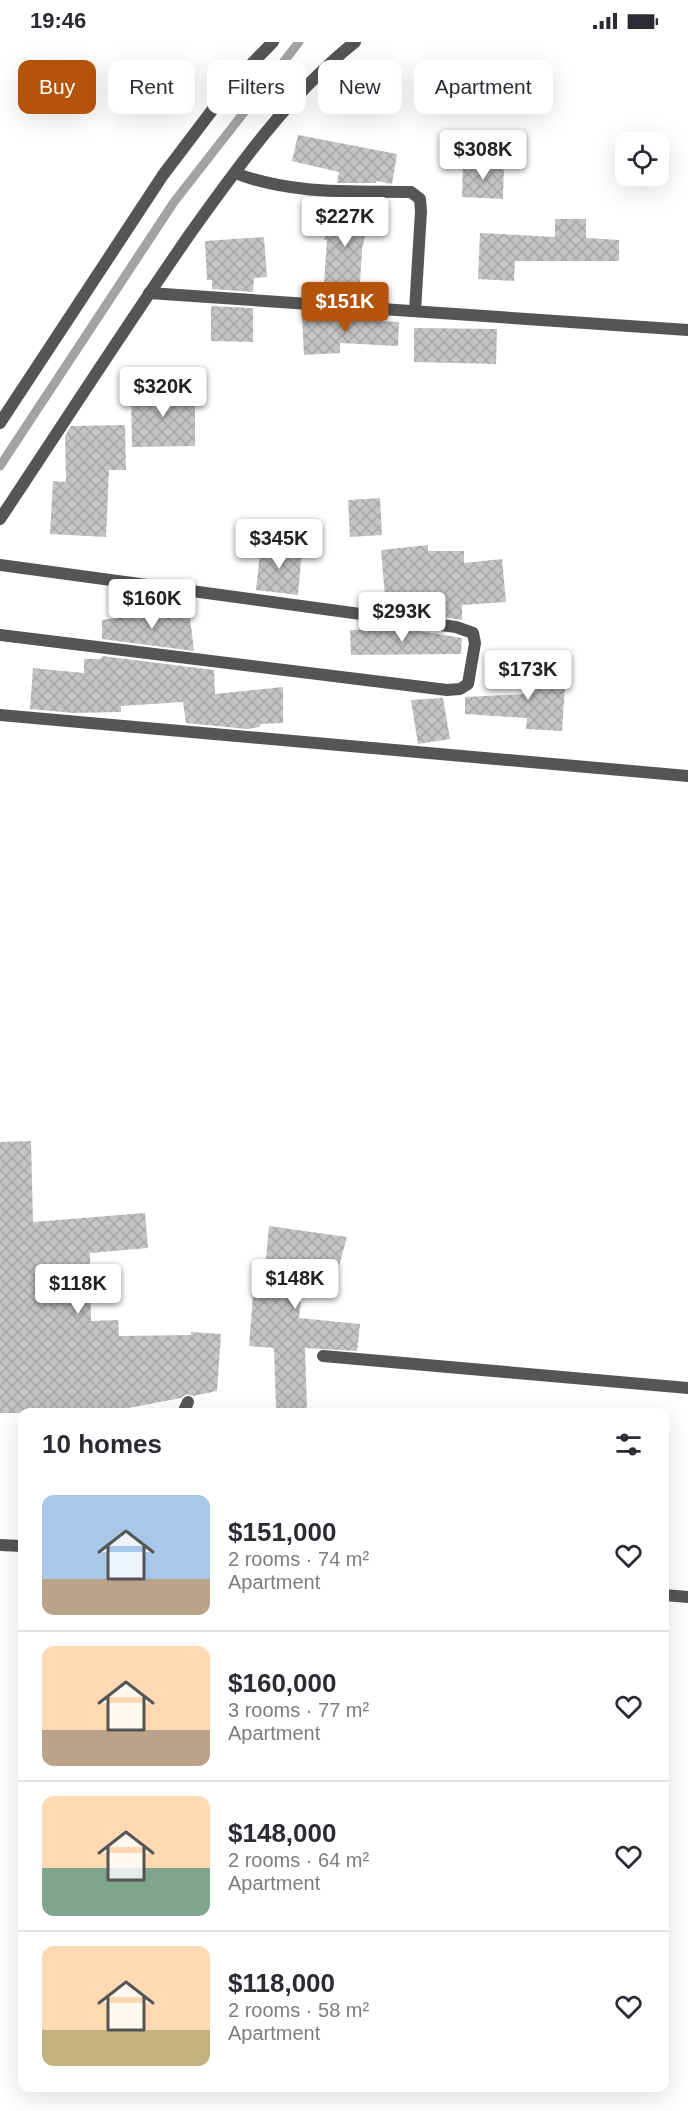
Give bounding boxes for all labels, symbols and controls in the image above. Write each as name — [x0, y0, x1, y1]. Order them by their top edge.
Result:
text: 19:46 — [30, 8, 86, 33]
chip: Buy — [18, 60, 96, 114]
chip: Rent — [108, 60, 195, 114]
chip: Filters — [207, 60, 306, 114]
chip: New — [318, 60, 402, 114]
chip: Apartment — [414, 60, 553, 114]
pin: $308K — [441, 130, 525, 181]
map controls — [615, 132, 669, 186]
button: locate — [615, 132, 669, 186]
text: $308K — [454, 138, 512, 160]
pin: $227K — [303, 197, 387, 248]
text: $227K — [316, 205, 374, 227]
pin: $151K — [303, 282, 387, 333]
text: $151K — [316, 290, 374, 312]
pin: $320K — [121, 367, 205, 418]
text: $320K — [134, 375, 192, 397]
pin: $345K — [237, 519, 321, 570]
text: $345K — [250, 527, 308, 549]
pin: $160K — [110, 579, 194, 630]
text: $160K — [123, 587, 181, 609]
pin: $293K — [360, 592, 444, 643]
text: $293K — [373, 600, 431, 622]
pin: $173K — [486, 650, 570, 701]
text: $173K — [499, 658, 557, 680]
pin: $148K — [253, 1259, 337, 1310]
pin: $118K — [36, 1264, 120, 1315]
text: $148K — [266, 1267, 324, 1289]
text: $118K — [49, 1272, 107, 1294]
icon: filters — [612, 1428, 645, 1461]
text: 10 homes — [42, 1429, 162, 1459]
text: $151,000 — [228, 1517, 336, 1547]
icon: home — [90, 1519, 162, 1591]
icon: heart — [612, 1539, 645, 1572]
text: 2 rooms · 74 m² — [228, 1548, 369, 1570]
text: Apartment — [228, 1571, 320, 1593]
text: $160,000 — [228, 1668, 336, 1698]
icon: home — [90, 1670, 162, 1742]
icon: heart — [612, 1690, 645, 1723]
text: 3 rooms · 77 m² — [228, 1699, 369, 1721]
text: Apartment — [228, 1722, 320, 1744]
text: $148,000 — [228, 1818, 336, 1848]
icon: home — [90, 1820, 162, 1892]
icon: heart — [612, 1840, 645, 1873]
text: 2 rooms · 64 m² — [228, 1849, 369, 1871]
text: Apartment — [228, 1872, 320, 1894]
text: $118,000 — [228, 1968, 335, 1998]
icon: home — [90, 1970, 162, 2042]
icon: heart — [612, 1990, 645, 2023]
text: 2 rooms · 58 m² — [228, 1999, 369, 2021]
text: Apartment — [228, 2022, 320, 2044]

